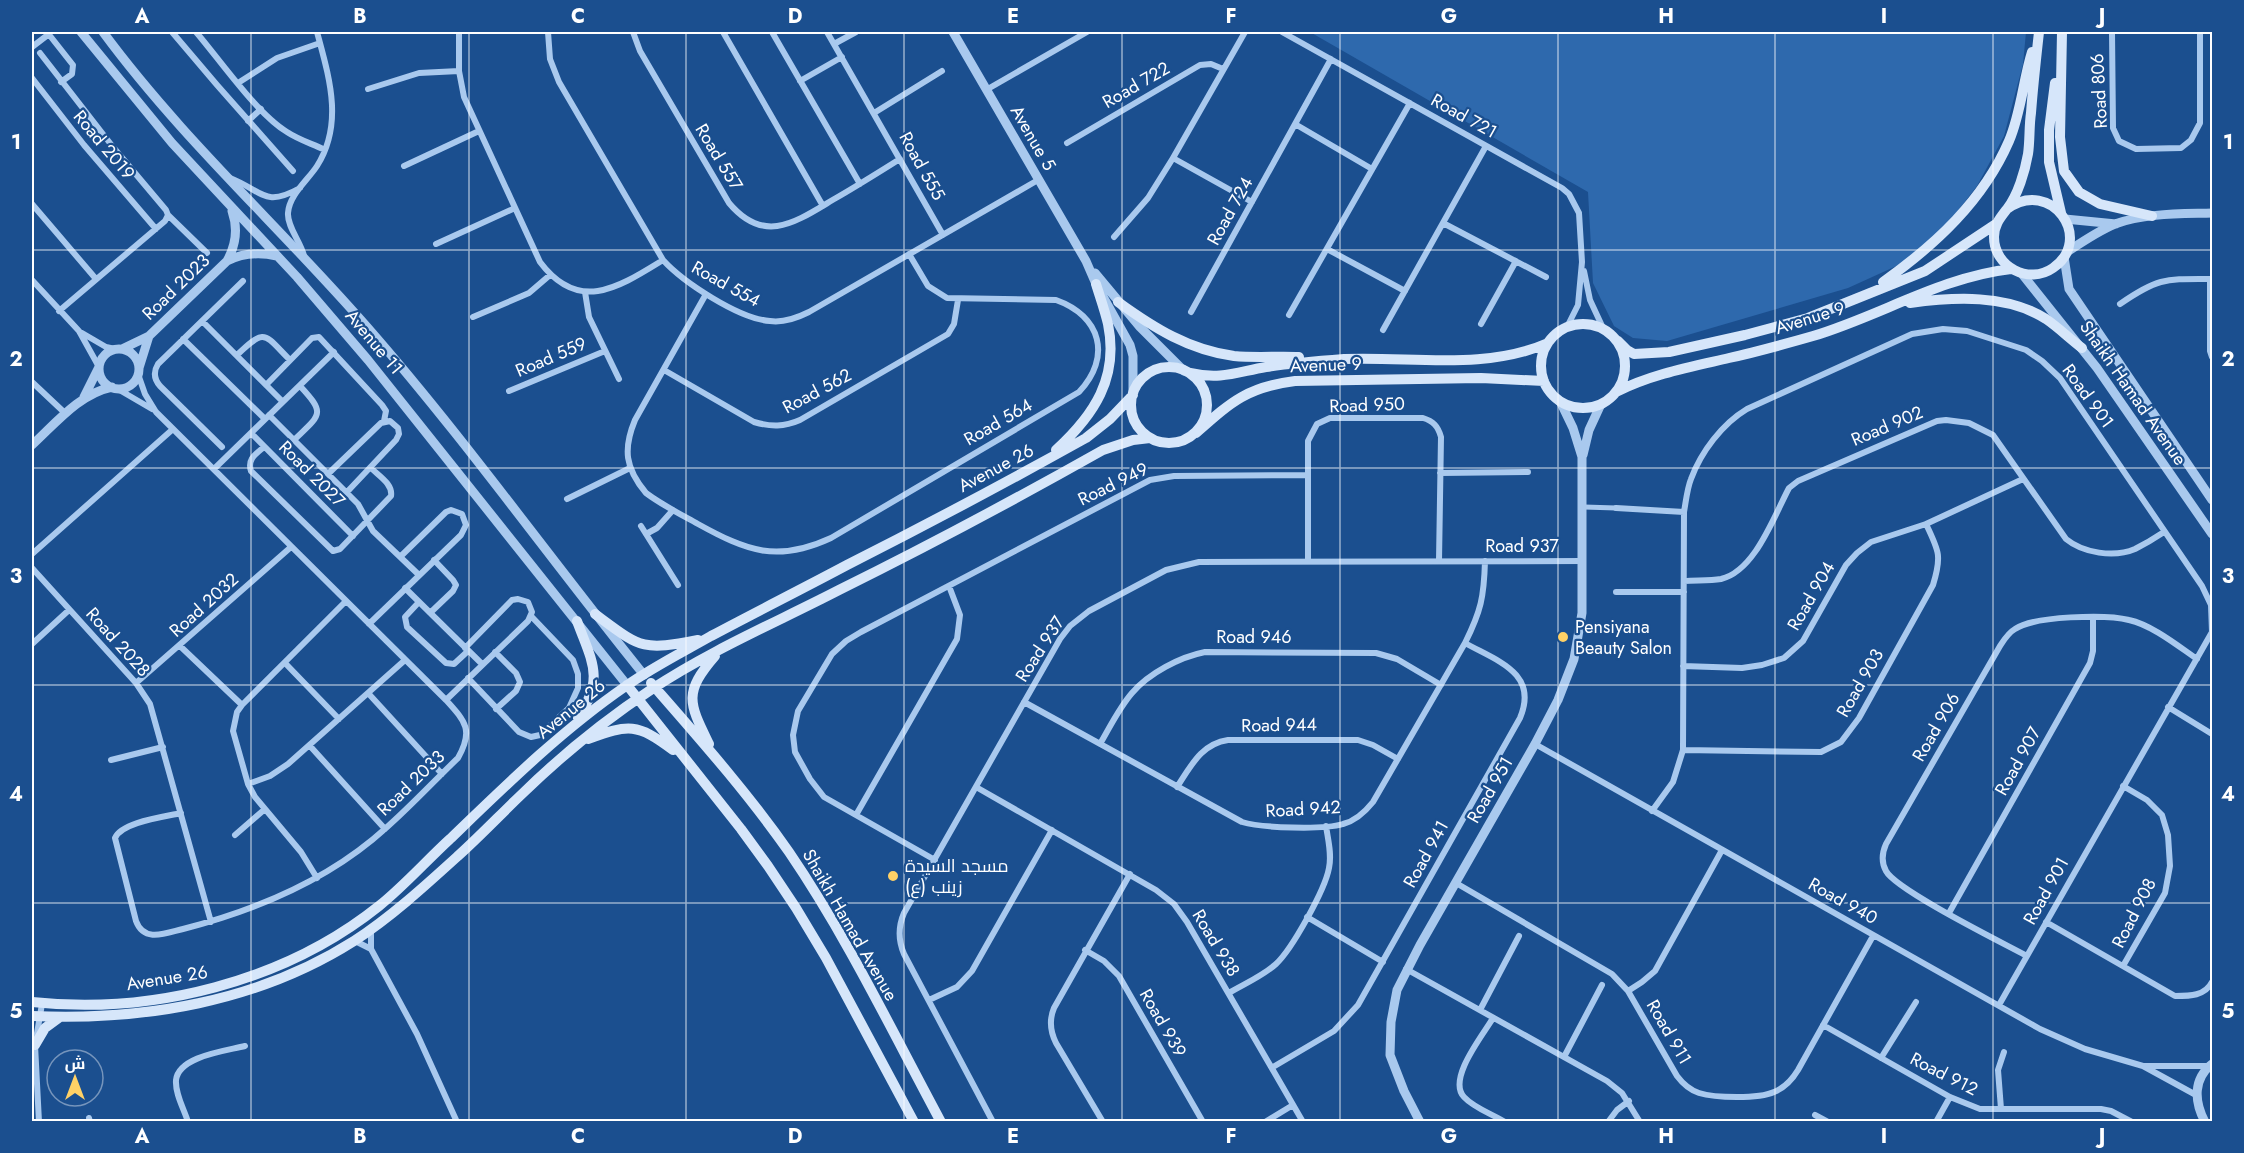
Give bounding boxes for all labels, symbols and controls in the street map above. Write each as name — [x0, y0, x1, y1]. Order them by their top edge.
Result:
text: A — [134, 2, 150, 31]
text: B — [353, 2, 367, 31]
text: C — [571, 2, 585, 31]
text: D — [788, 2, 802, 31]
text: E — [1007, 2, 1019, 31]
text: F — [1225, 2, 1237, 31]
text: G — [1441, 2, 1457, 31]
text: H — [1658, 2, 1674, 31]
text: I — [1881, 2, 1887, 31]
text: J — [2095, 2, 2105, 31]
street label: Road 806 — [2084, 53, 2114, 129]
street label: Road 722 — [1097, 55, 1175, 115]
street label: Road 721 — [1426, 87, 1502, 145]
street label: Avenue 5 — [1004, 100, 1062, 176]
street label: Road 2019 — [67, 105, 141, 185]
street label: Road 557 — [689, 119, 749, 196]
street label: Road 555 — [893, 127, 951, 205]
text: 1 — [11, 128, 21, 157]
text: 1 — [2223, 128, 2233, 157]
street label: Road 724 — [1201, 172, 1259, 250]
street label: Road 2023 — [136, 248, 216, 326]
street label: Road 554 — [687, 254, 765, 314]
street label: Avenue 9 — [1772, 295, 1848, 341]
street label: Avenue 11 — [339, 304, 409, 380]
street label: Shaikh Hamad Avenue — [2073, 315, 2193, 471]
street label: Road 559 — [511, 330, 591, 384]
text: 2 — [9, 345, 23, 374]
text: 2 — [2221, 345, 2235, 374]
street label: Avenue 9 — [1290, 351, 1362, 379]
street label: Road 901 — [2056, 359, 2120, 433]
street label: Road 562 — [778, 362, 856, 420]
street label: Road 950 — [1329, 391, 1405, 419]
street label: Road 564 — [959, 392, 1037, 452]
street label: Road 902 — [1847, 399, 1927, 453]
street label: Road 2027 — [273, 435, 352, 514]
street label: Avenue 26 — [954, 437, 1038, 499]
street label: Road 949 — [1073, 456, 1153, 512]
street label: Road 937 — [1485, 533, 1559, 559]
street label: Road 904 — [1781, 557, 1841, 635]
text: 3 — [10, 562, 22, 591]
text: 3 — [2222, 562, 2234, 591]
street label: Road 2032 — [164, 567, 244, 643]
street label: Road 2028 — [80, 602, 156, 682]
street label: Road 937 — [1009, 611, 1071, 687]
place label: Pensiyana Beauty Salon — [1575, 614, 1672, 661]
street label: Road 946 — [1216, 624, 1292, 650]
marker: Pensiyana Beauty Salon — [1556, 630, 1570, 644]
street label: Road 903 — [1830, 644, 1890, 722]
street label: Avenue 26 — [531, 673, 611, 745]
street label: Road 906 — [1906, 688, 1966, 766]
street label: Road 944 — [1241, 711, 1317, 739]
street label: Road 907 — [1988, 721, 2048, 800]
street label: Road 2033 — [371, 744, 451, 822]
street label: Road 951 — [1461, 752, 1519, 828]
text: 4 — [9, 780, 23, 809]
text: 4 — [2221, 780, 2235, 809]
street label: Road 942 — [1265, 794, 1341, 824]
street label: Road 941 — [1397, 816, 1455, 892]
street label: Shaikh Hamad Avenue — [796, 844, 904, 1006]
place label: مسجد السيدة زينب (ع) — [905, 853, 1009, 900]
street label: Road 901 — [2017, 853, 2075, 929]
marker: مسجد السيدة زينب (ع) — [886, 869, 900, 883]
street label: Road 940 — [1804, 871, 1883, 931]
street label: Road 908 — [2105, 874, 2163, 952]
street label: Road 938 — [1186, 904, 1246, 982]
street label: Avenue 26 — [124, 959, 210, 997]
street label: Road 939 — [1133, 984, 1193, 1062]
street label: Road 911 — [1640, 995, 1698, 1069]
text: 5 — [10, 997, 23, 1026]
text: 5 — [2222, 997, 2235, 1026]
street label: Road 912 — [1906, 1046, 1982, 1102]
north arrow — [45, 1048, 105, 1108]
text: ش — [65, 1052, 85, 1075]
text: A — [134, 1122, 150, 1151]
text: B — [353, 1122, 367, 1151]
text: C — [571, 1122, 585, 1151]
text: D — [788, 1122, 802, 1151]
text: E — [1007, 1122, 1019, 1151]
text: F — [1225, 1122, 1237, 1151]
text: G — [1441, 1122, 1457, 1151]
text: H — [1658, 1122, 1674, 1151]
text: I — [1881, 1122, 1887, 1151]
text: J — [2095, 1122, 2105, 1151]

